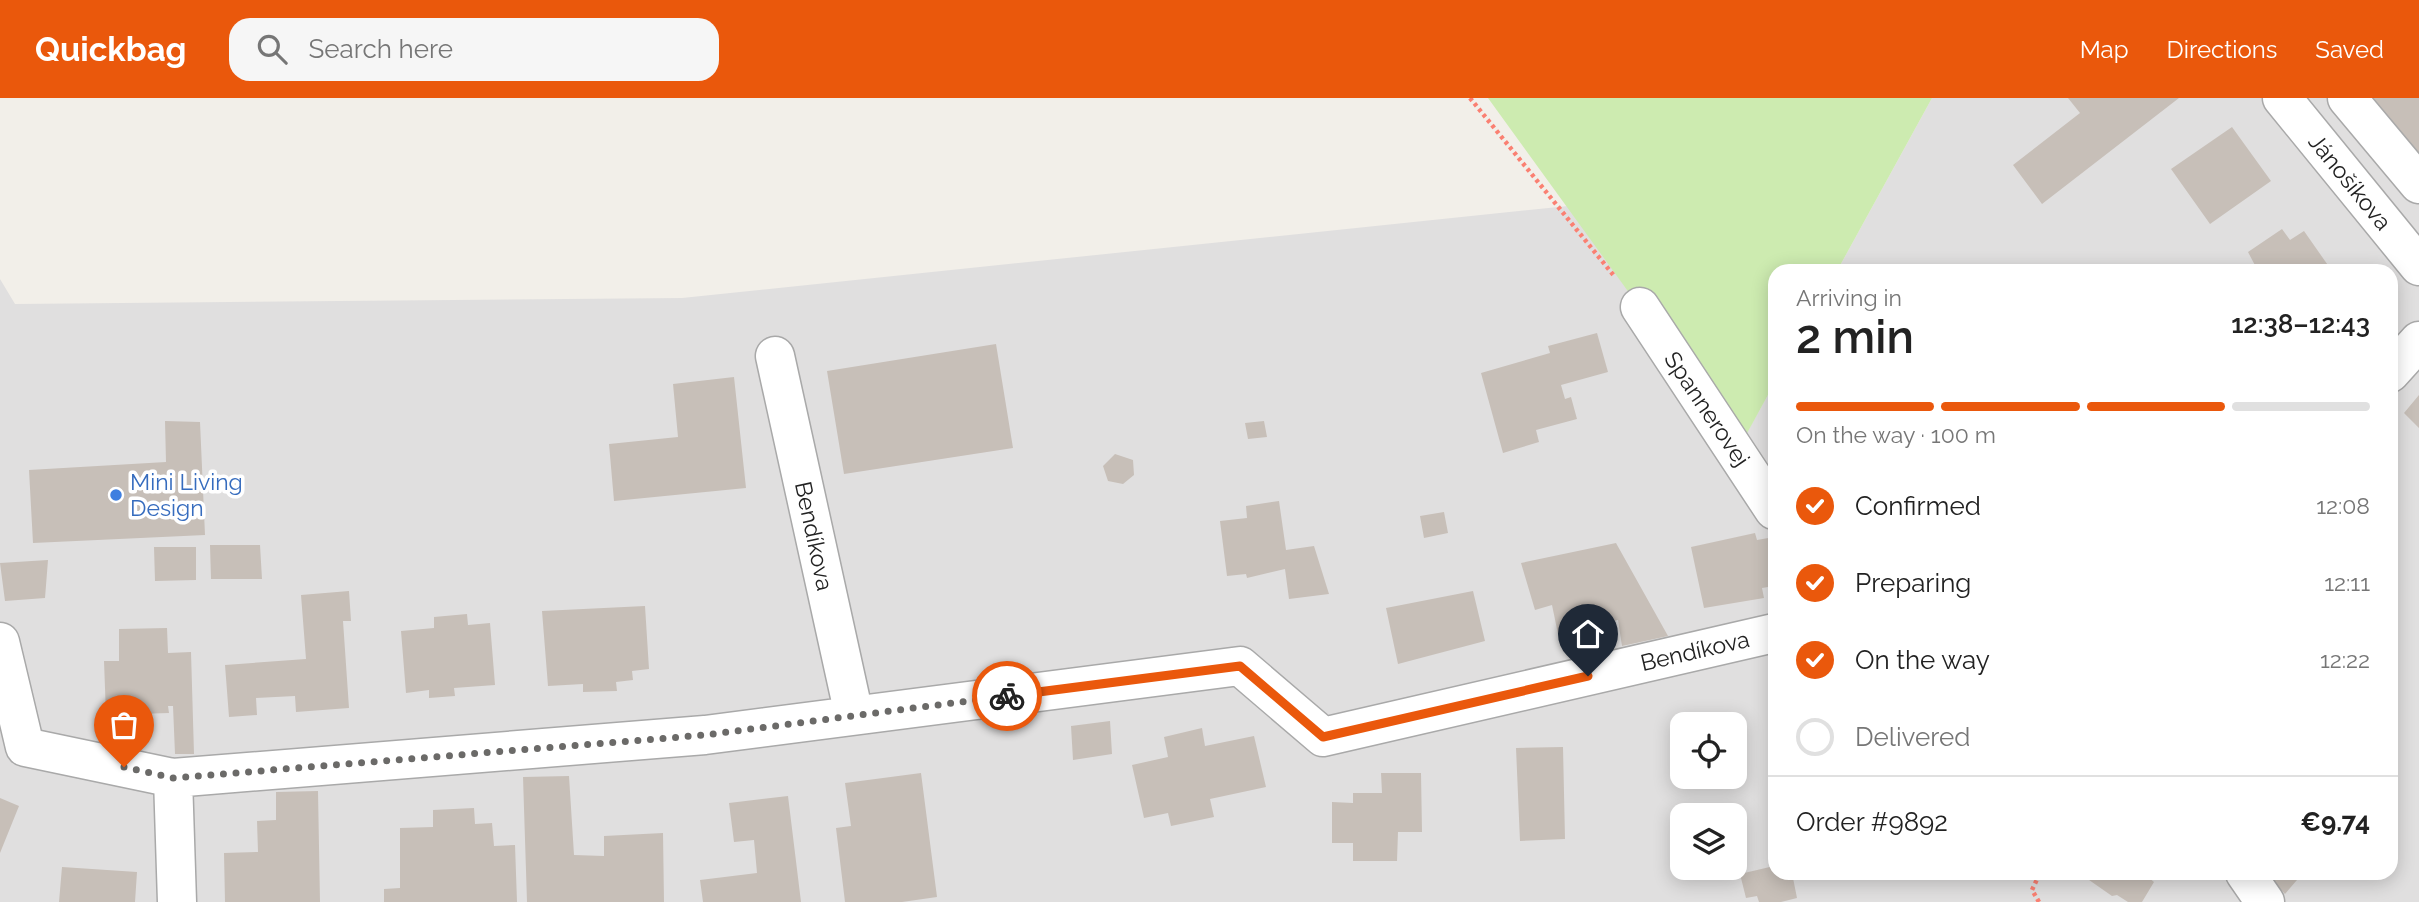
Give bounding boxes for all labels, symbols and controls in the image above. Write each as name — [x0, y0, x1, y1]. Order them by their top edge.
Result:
search box — [229, 18, 719, 81]
text: Quickbag — [35, 30, 187, 69]
icon: search — [253, 30, 291, 68]
text: Search here — [309, 34, 453, 64]
text: Map — [2080, 35, 2129, 64]
text: Directions — [2167, 35, 2277, 64]
text: Saved — [2315, 35, 2384, 64]
street label: Jánošíkova — [2303, 128, 2397, 235]
text: Arriving in — [1796, 284, 1902, 311]
text: 12:38–12:43 — [2231, 309, 2370, 339]
text: 2 min — [1796, 310, 1914, 364]
street label: Spannerovej — [1659, 346, 1756, 471]
text: On the way · 100 m — [1796, 421, 1996, 448]
place label: Mini Living Design — [130, 468, 243, 521]
street label: Bendíkova — [790, 479, 839, 593]
marker: Mini Living Design — [108, 487, 124, 503]
icon: check — [1796, 487, 1834, 525]
text: Confirmed — [1855, 491, 1981, 521]
text: 12:08 — [2316, 492, 2370, 519]
icon: check — [1796, 564, 1834, 602]
text: Preparing — [1855, 568, 1971, 598]
text: 12:11 — [2324, 569, 2370, 596]
pin — [1558, 604, 1618, 676]
icon: home — [1569, 615, 1607, 653]
street label: Bendíkova — [1638, 625, 1752, 676]
icon: check — [1796, 641, 1834, 679]
text: On the way — [1855, 645, 1990, 675]
text: 12:22 — [2320, 646, 2370, 673]
courier — [972, 661, 1042, 731]
icon: bike — [988, 677, 1026, 715]
pin — [94, 695, 154, 767]
icon: bag — [105, 706, 143, 744]
map controls — [1670, 712, 1747, 880]
button: locate — [1670, 712, 1747, 789]
text: Delivered — [1855, 722, 1970, 752]
button: layers — [1670, 803, 1747, 880]
text: Order #9892 — [1796, 807, 1948, 837]
text: €9.74 — [2300, 807, 2370, 837]

